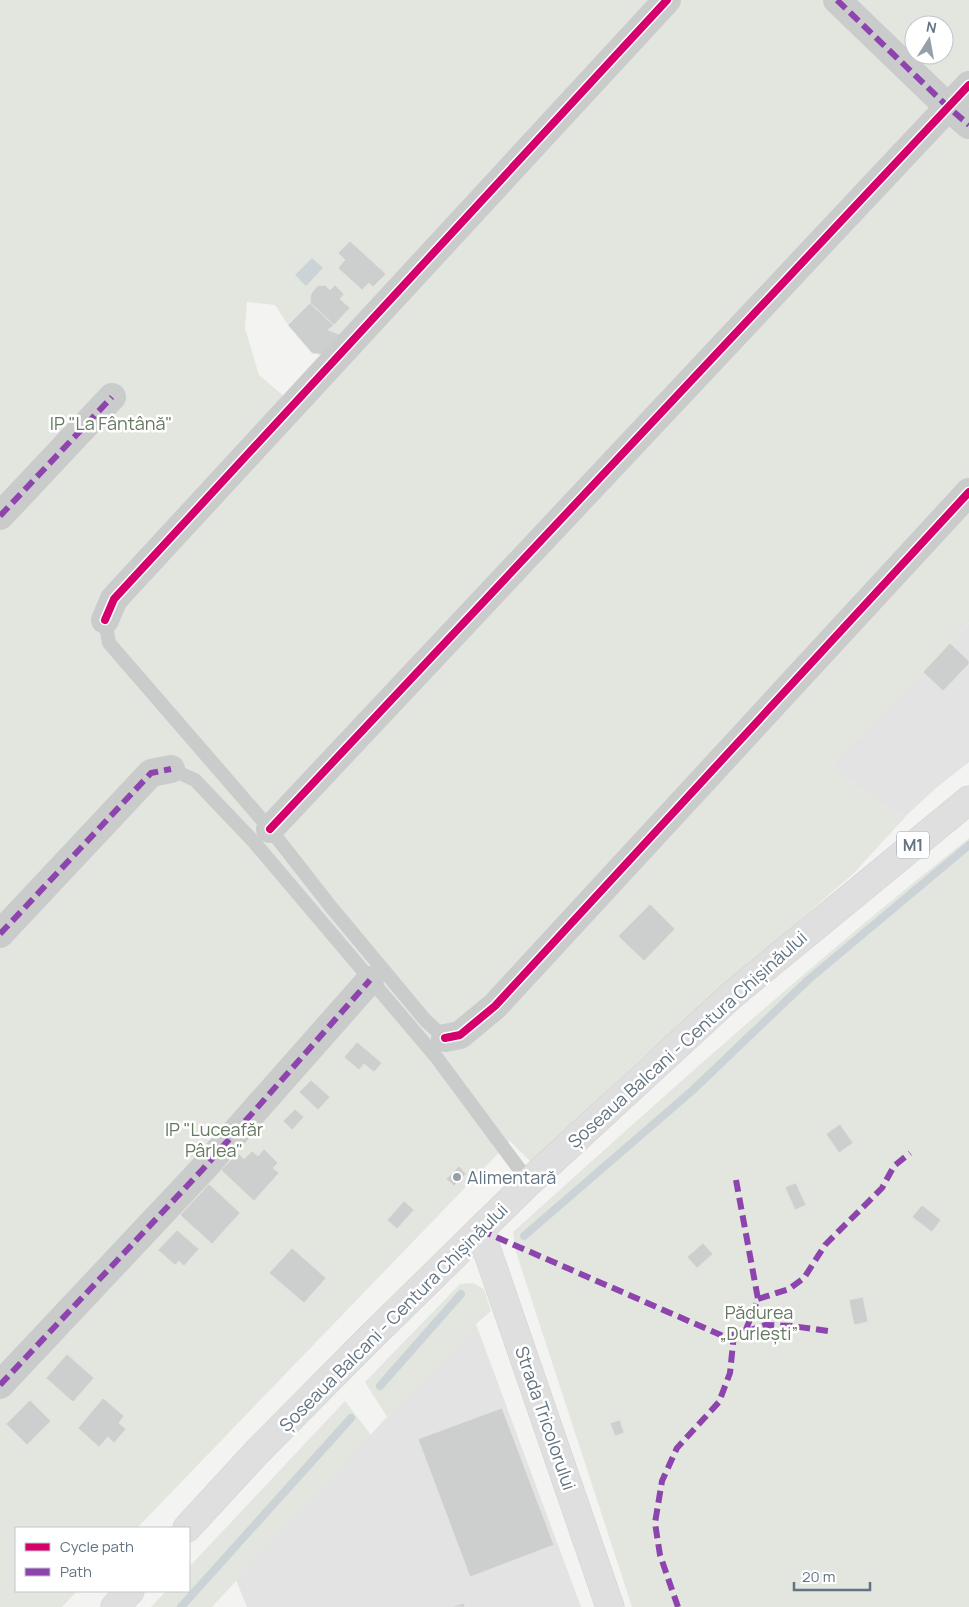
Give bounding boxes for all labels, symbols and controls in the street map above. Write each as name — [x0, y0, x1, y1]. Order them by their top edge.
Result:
north arrow — [904, 15, 954, 65]
text: N — [925, 16, 938, 37]
park label: IP "La Fântână" — [50, 411, 172, 435]
road number: M1 — [897, 832, 929, 858]
street label: Șoseaua Balcani - Centura Chișinăului — [562, 925, 812, 1153]
park label: IP "Luceafăr Pârlea" — [165, 1117, 264, 1162]
place label: Alimentară — [467, 1165, 556, 1189]
marker: Alimentară — [451, 1171, 463, 1183]
street label: Șoseaua Balcani - Centura Chișinăului — [274, 1198, 512, 1436]
park label: Pădurea „Durlești” — [720, 1300, 798, 1345]
street label: Strada Tricolorului — [510, 1343, 582, 1493]
legend — [15, 1527, 190, 1592]
text: Cycle path — [60, 1536, 134, 1557]
scale bar — [794, 1560, 870, 1592]
text: Path — [60, 1561, 92, 1582]
text: 20 m — [802, 1566, 835, 1587]

